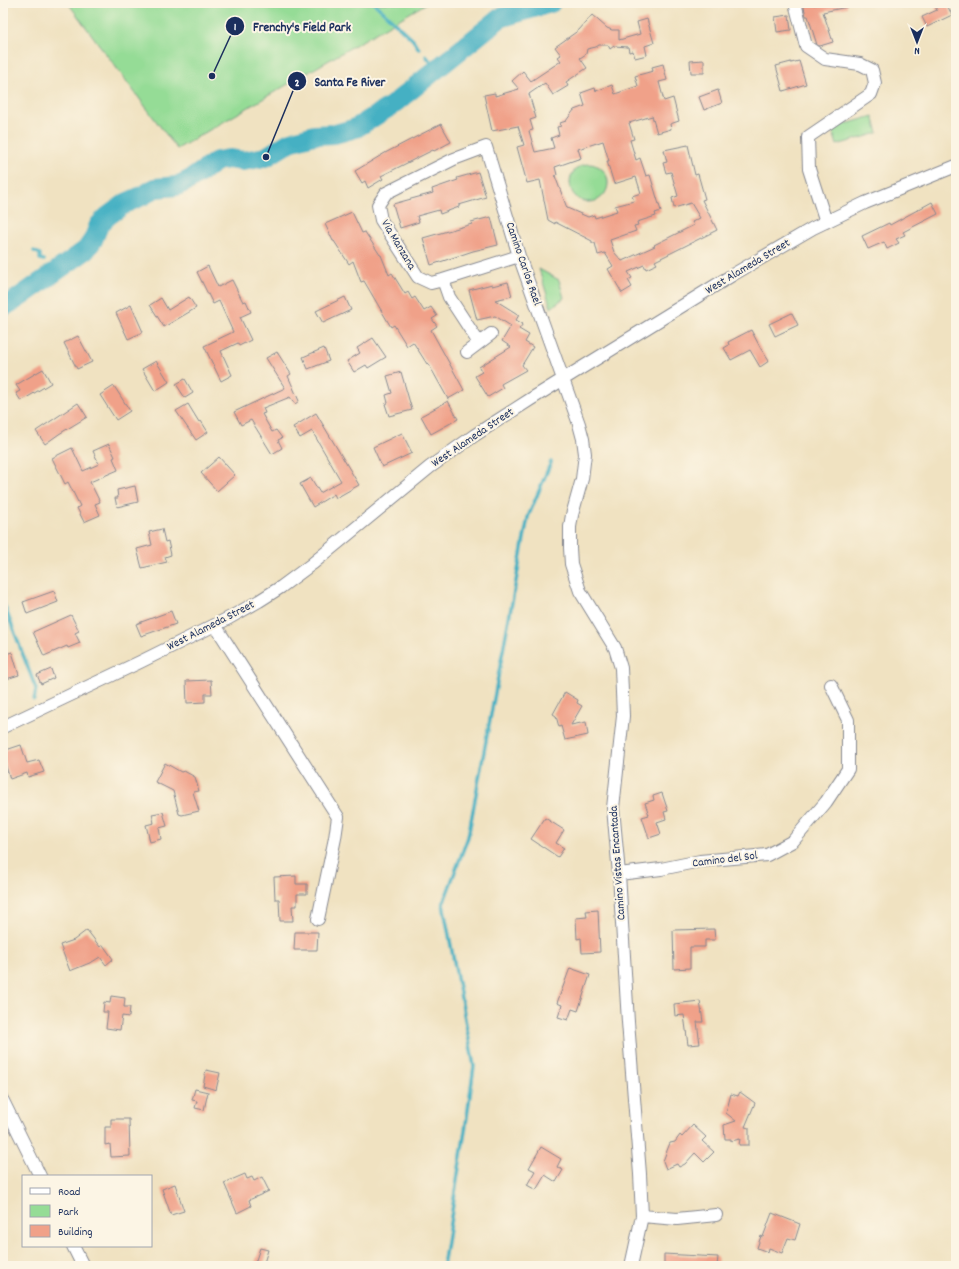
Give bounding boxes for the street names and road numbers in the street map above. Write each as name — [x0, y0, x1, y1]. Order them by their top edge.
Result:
street label: Via Manzana — [376, 217, 420, 274]
street label: Camino Carlos Rael — [501, 220, 545, 308]
street label: West Alameda Street — [702, 235, 794, 299]
street label: West Alameda Street — [428, 404, 518, 472]
street label: West Alameda Street — [164, 596, 258, 655]
street label: Camino Vistas Encantada — [605, 805, 630, 921]
street label: Camino del Sol — [691, 848, 759, 872]

